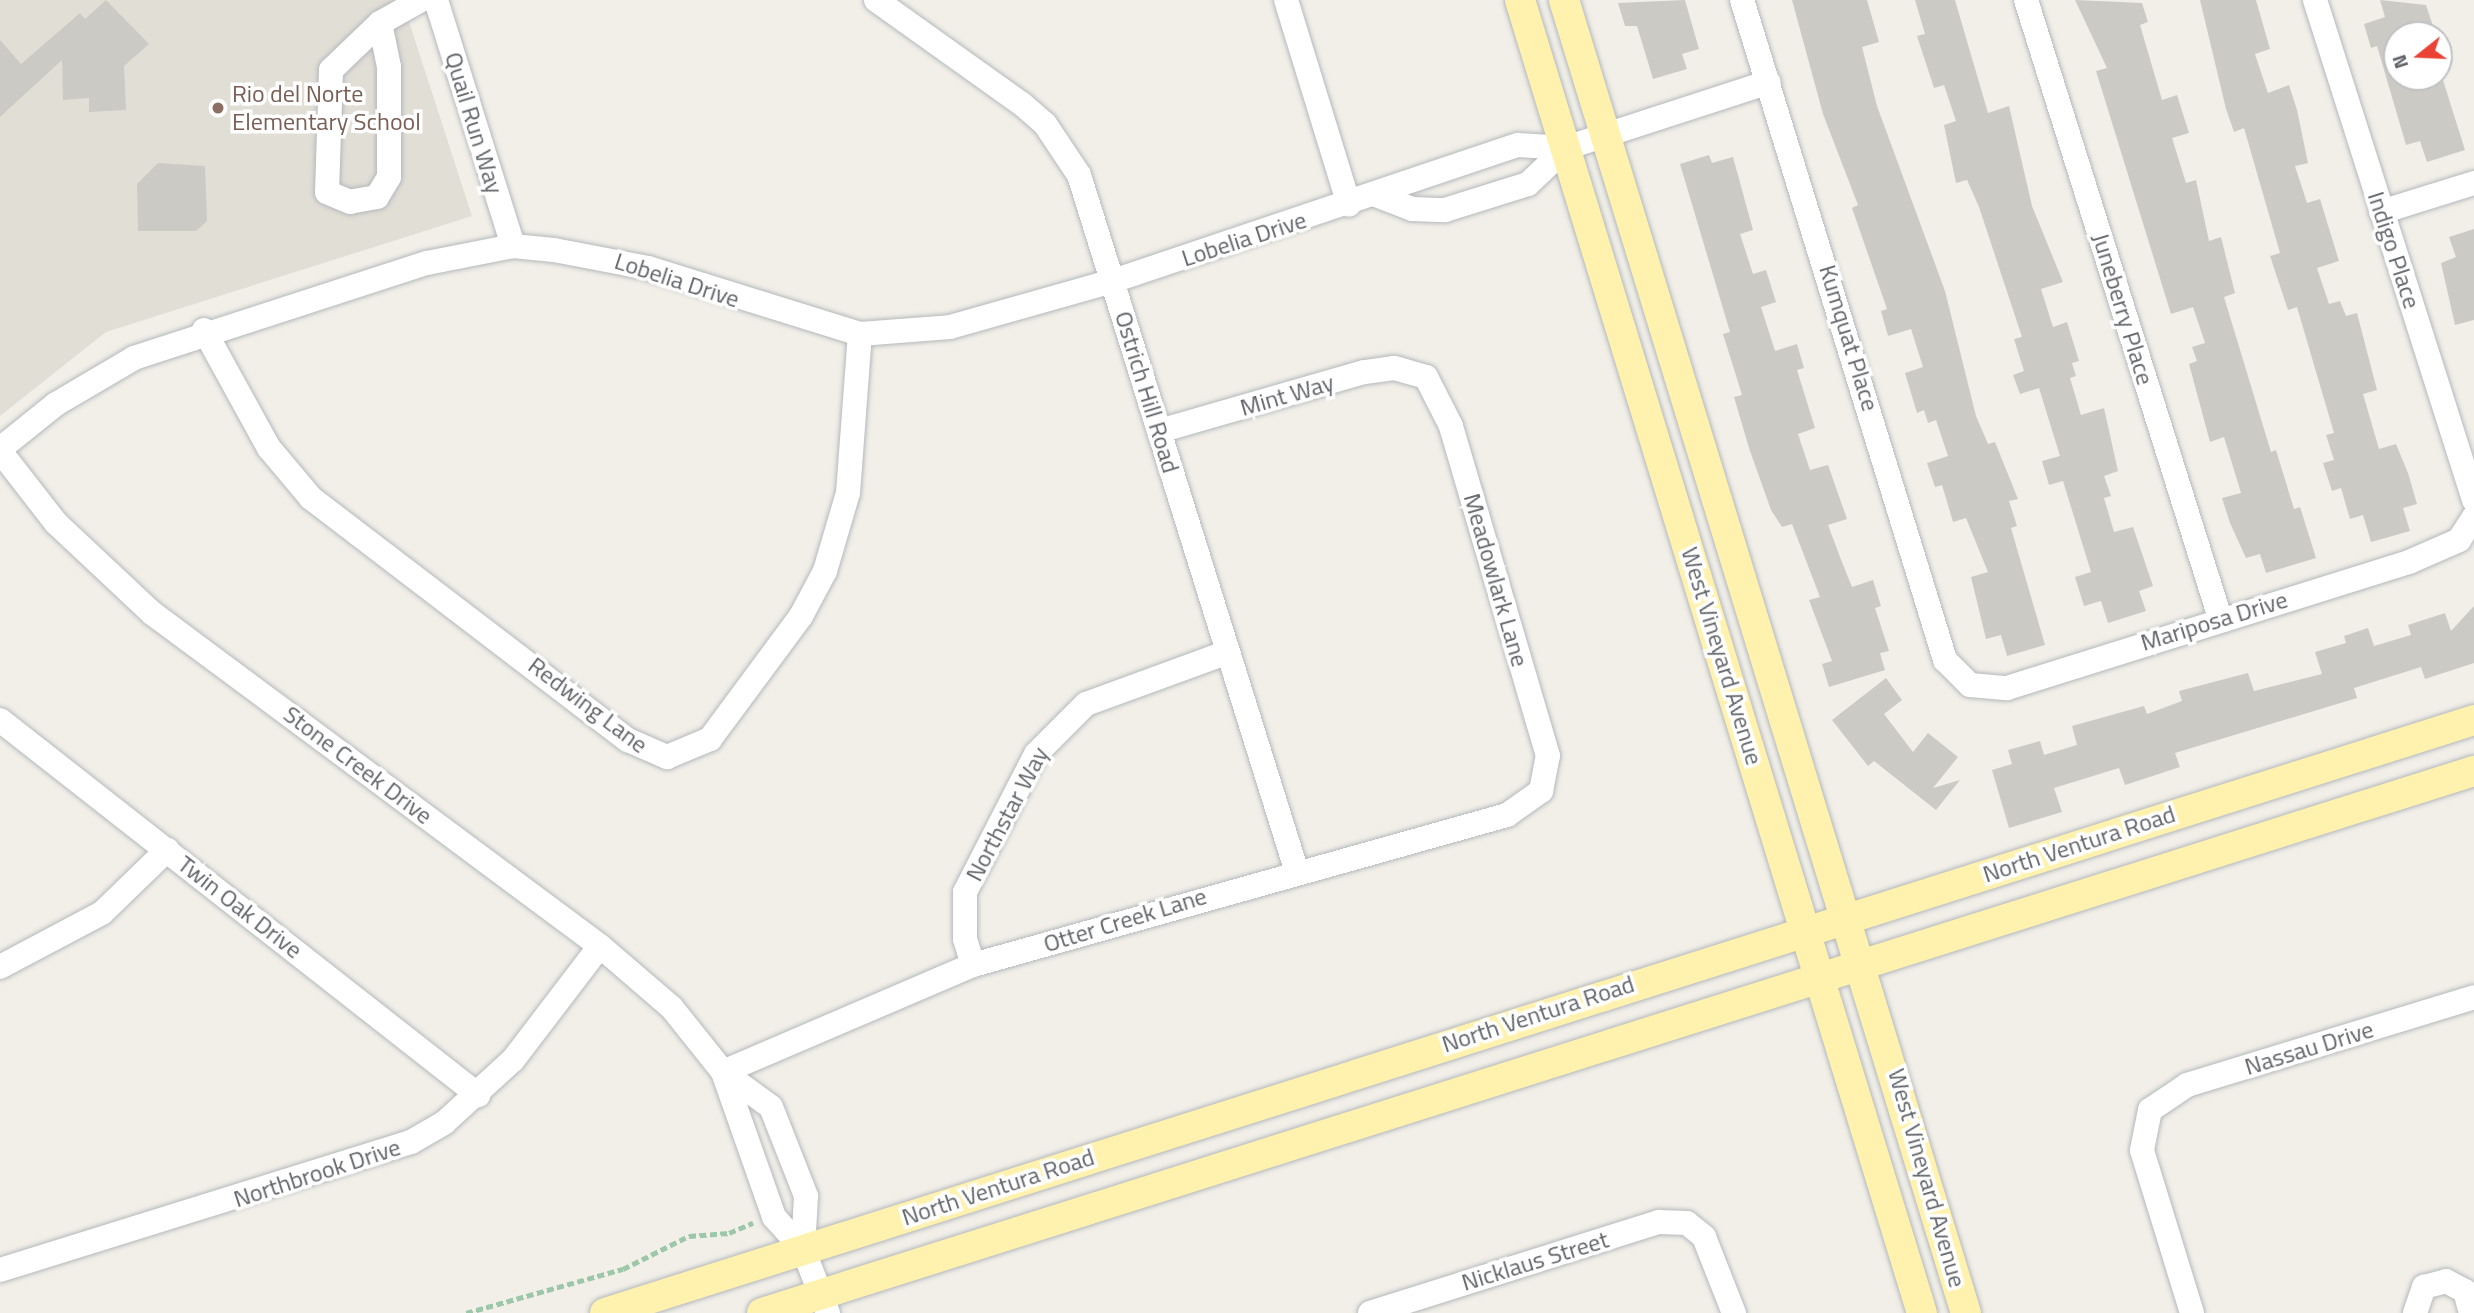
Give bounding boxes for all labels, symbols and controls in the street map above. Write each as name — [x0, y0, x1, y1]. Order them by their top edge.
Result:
north arrow — [2383, 21, 2453, 91]
street label: Quail Run Way — [439, 49, 509, 197]
text: N — [2384, 51, 2415, 73]
place label: Rio del Norte Elementary School — [232, 80, 421, 136]
marker: Rio del Norte Elementary School — [210, 100, 226, 116]
street label: Indigo Place — [2362, 188, 2426, 312]
street label: Lobelia Drive — [1178, 205, 1310, 273]
street label: Juneberry Place — [2086, 230, 2160, 388]
street label: Lobelia Drive — [611, 246, 743, 314]
street label: Kumquat Place — [1813, 261, 1885, 415]
street label: Ostrich Hill Road — [1109, 308, 1185, 476]
street label: Mint Way — [1237, 368, 1337, 422]
street label: Meadowlark Lane — [1458, 490, 1534, 670]
street label: West Vineyard Avenue — [1675, 544, 1769, 768]
street label: Mariposa Drive — [2137, 585, 2291, 657]
street label: Redwing Lane — [523, 651, 653, 759]
street label: Stone Creek Drive — [278, 700, 438, 830]
street label: Northstar Way — [960, 742, 1054, 886]
street label: North Ventura Road — [1979, 799, 2179, 889]
street label: Twin Oak Drive — [172, 850, 308, 964]
street label: Otter Creek Lane — [1040, 882, 1210, 958]
street label: North Ventura Road — [1438, 969, 1638, 1059]
street label: Nassau Drive — [2241, 1015, 2377, 1081]
street label: West Vineyard Avenue — [1882, 1065, 1972, 1291]
street label: Northbrook Drive — [230, 1132, 404, 1214]
street label: North Ventura Road — [898, 1142, 1098, 1232]
street label: Nicklaus Street — [1458, 1225, 1612, 1297]

